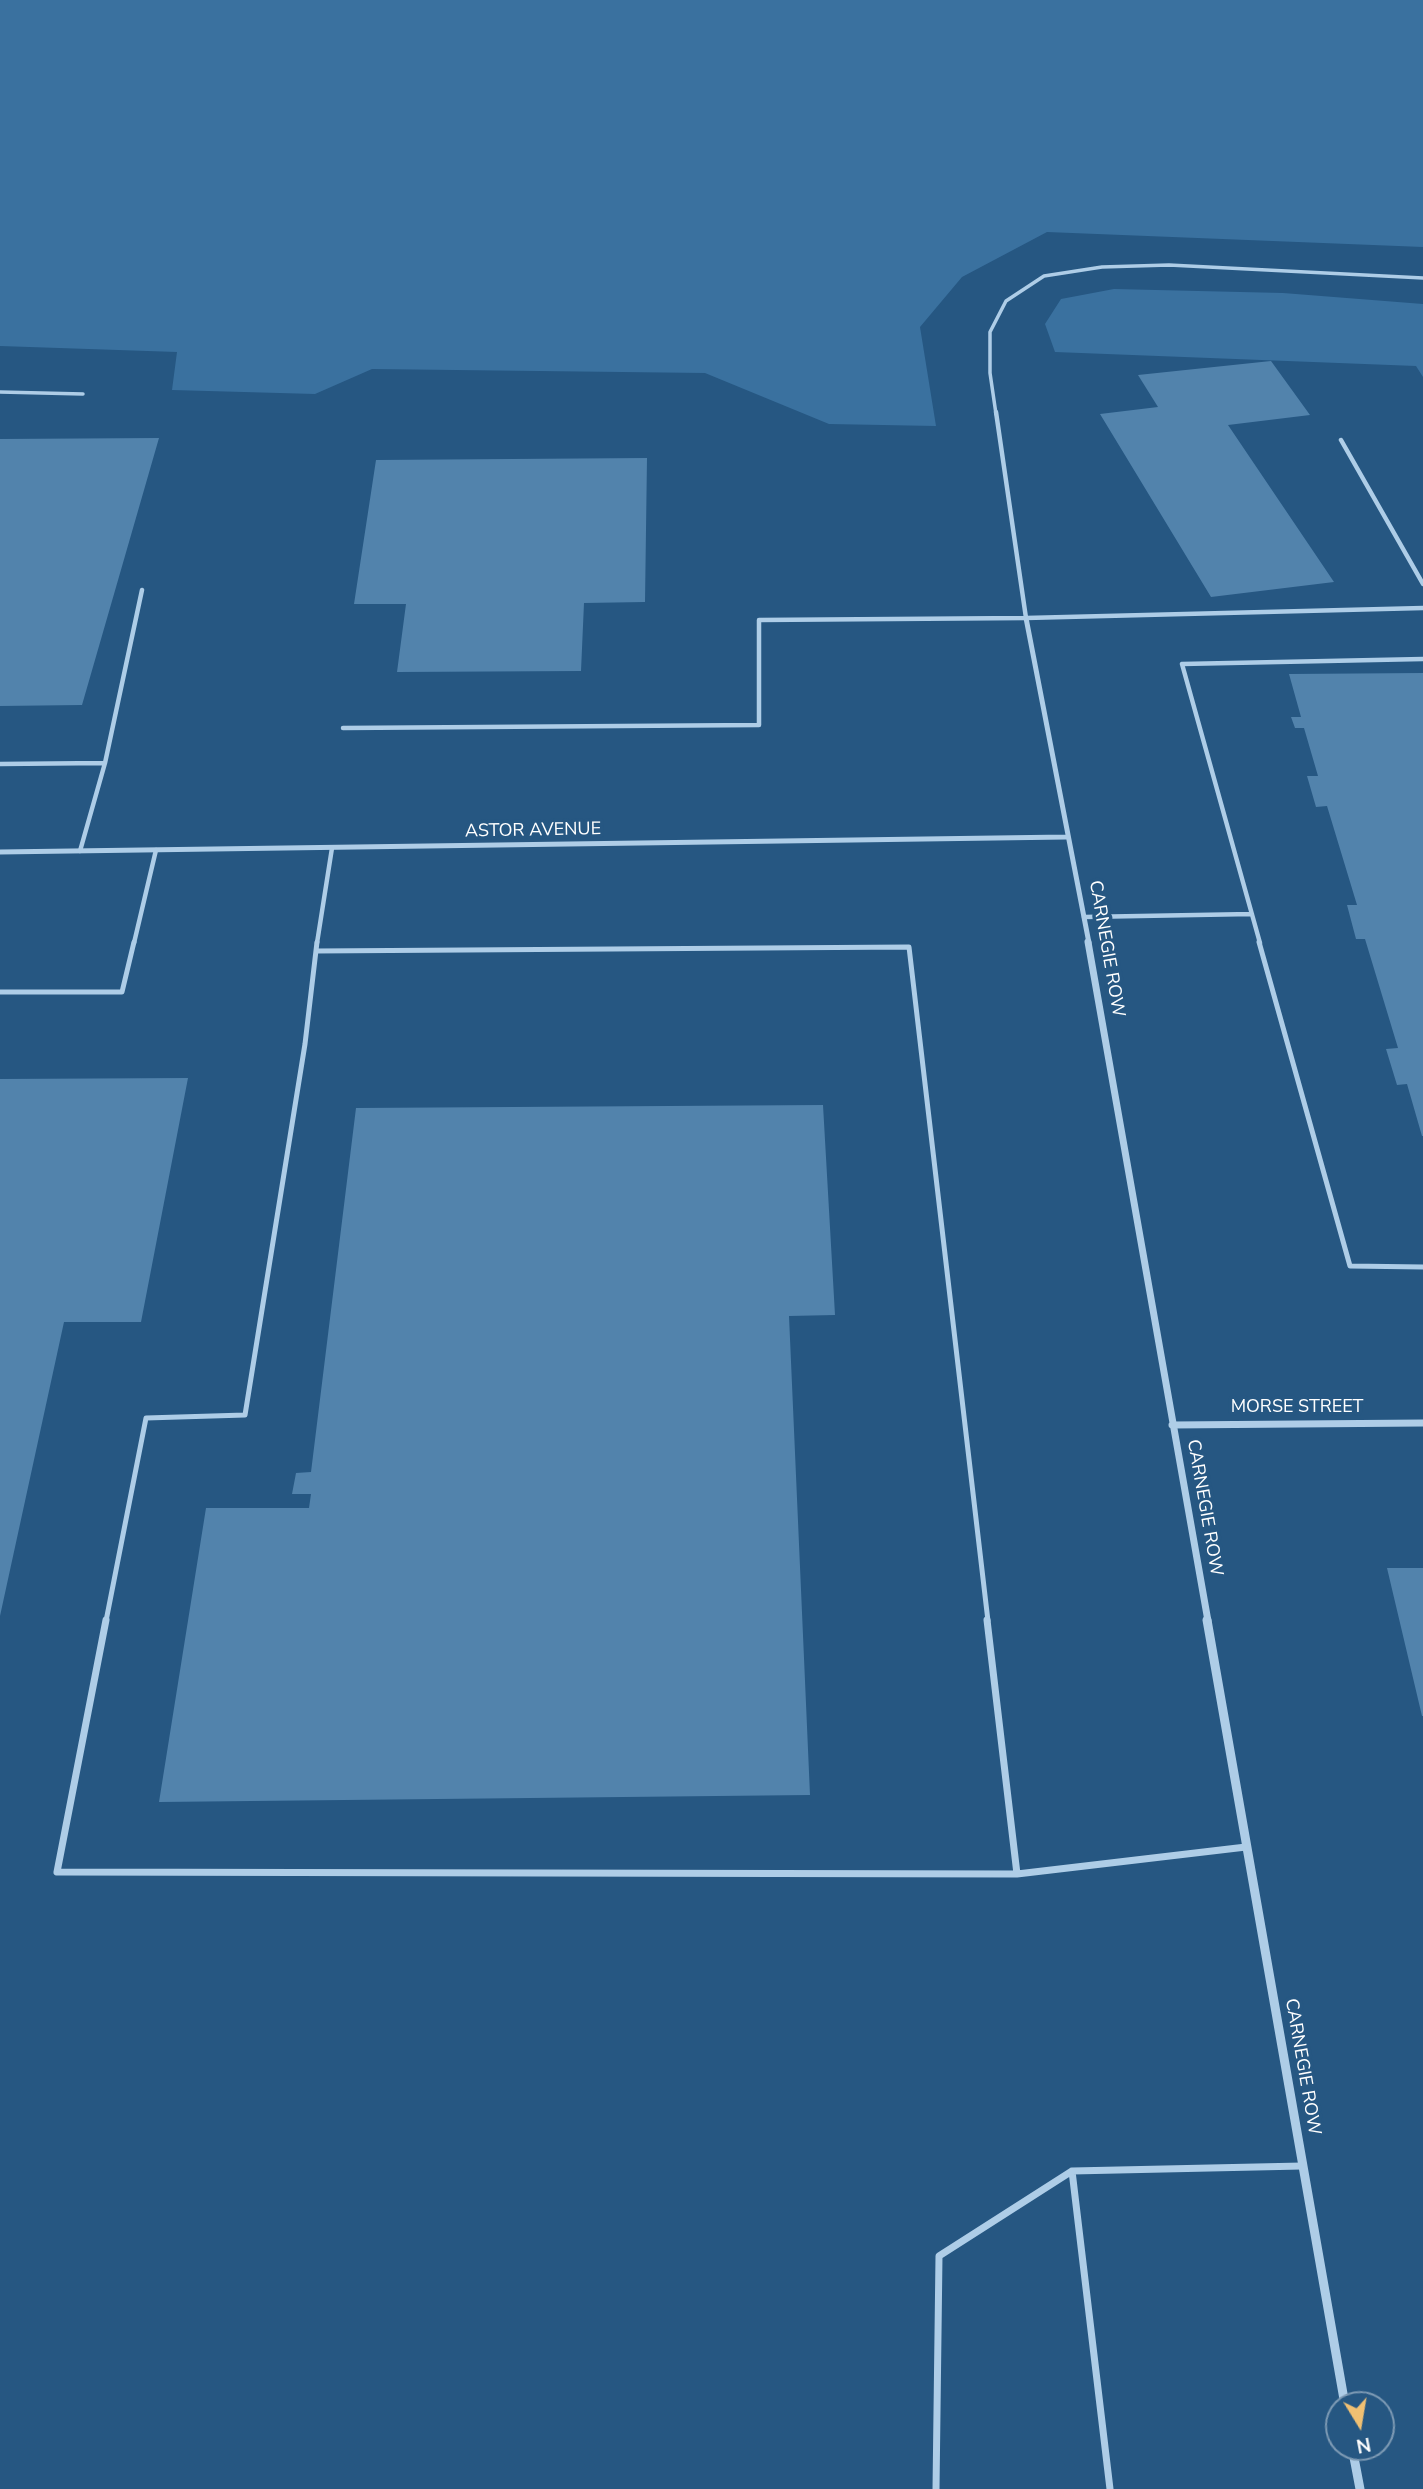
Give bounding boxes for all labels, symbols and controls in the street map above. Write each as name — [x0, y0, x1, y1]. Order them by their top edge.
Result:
street label: ASTOR AVENUE — [465, 819, 601, 843]
street label: CARNEGIE ROW — [1083, 879, 1129, 1019]
street label: MORSE STREET — [1231, 1397, 1363, 1419]
street label: CARNEGIE ROW — [1181, 1438, 1227, 1578]
street label: CARNEGIE ROW — [1279, 1997, 1325, 2137]
north arrow — [1325, 2391, 1395, 2461]
text: N — [1354, 2431, 1373, 2459]

